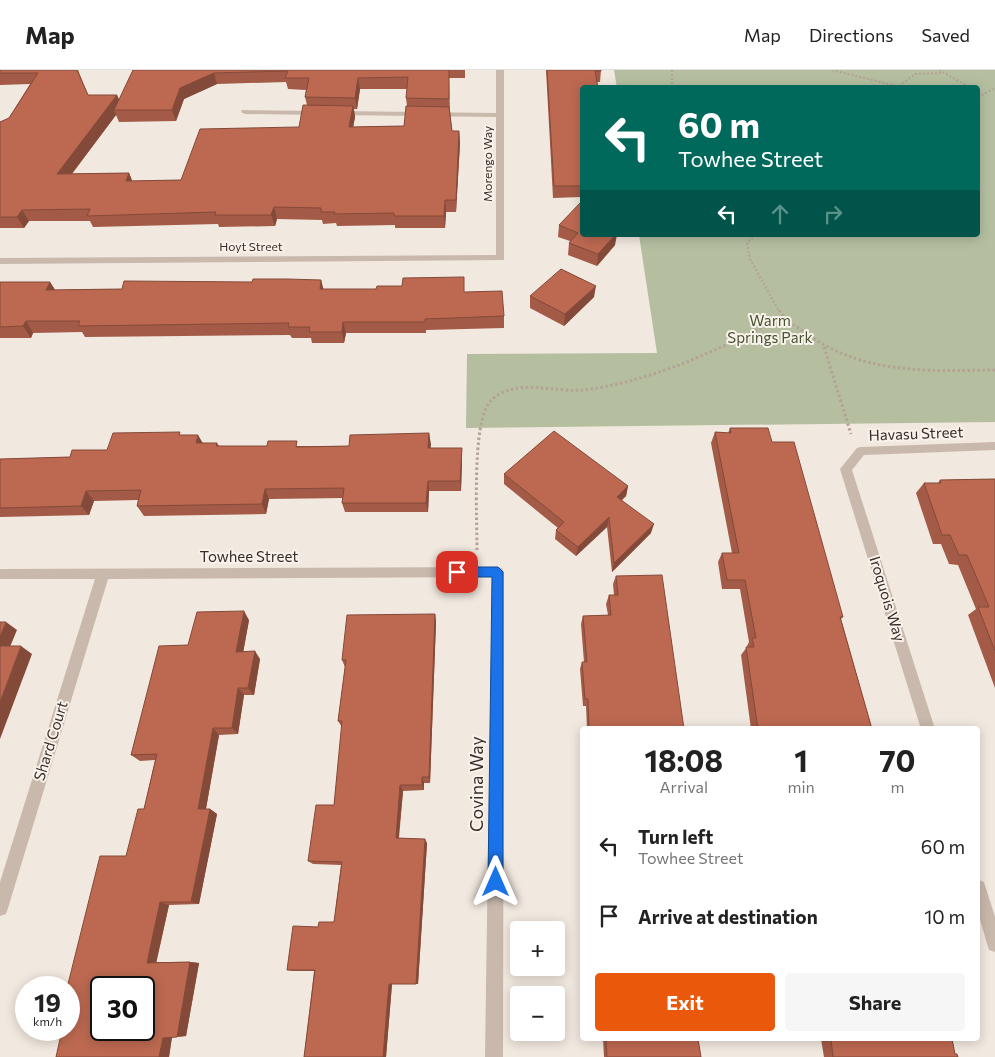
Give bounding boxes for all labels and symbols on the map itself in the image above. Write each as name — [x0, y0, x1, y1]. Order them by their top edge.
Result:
street label: Morengo Way — [480, 126, 494, 202]
street label: Hoyt Street — [219, 239, 283, 253]
park label: Warm Springs Park — [727, 311, 813, 346]
street label: Havasu Street — [868, 422, 964, 444]
street label: Towhee Street — [200, 547, 298, 565]
pin — [436, 551, 478, 593]
street label: Iroquois Way — [866, 554, 910, 644]
street label: Shard Court — [29, 699, 71, 783]
street label: Covina Way — [465, 736, 487, 832]
position arrow — [469, 855, 521, 907]
speed limit sign: 30 — [90, 976, 155, 1041]

